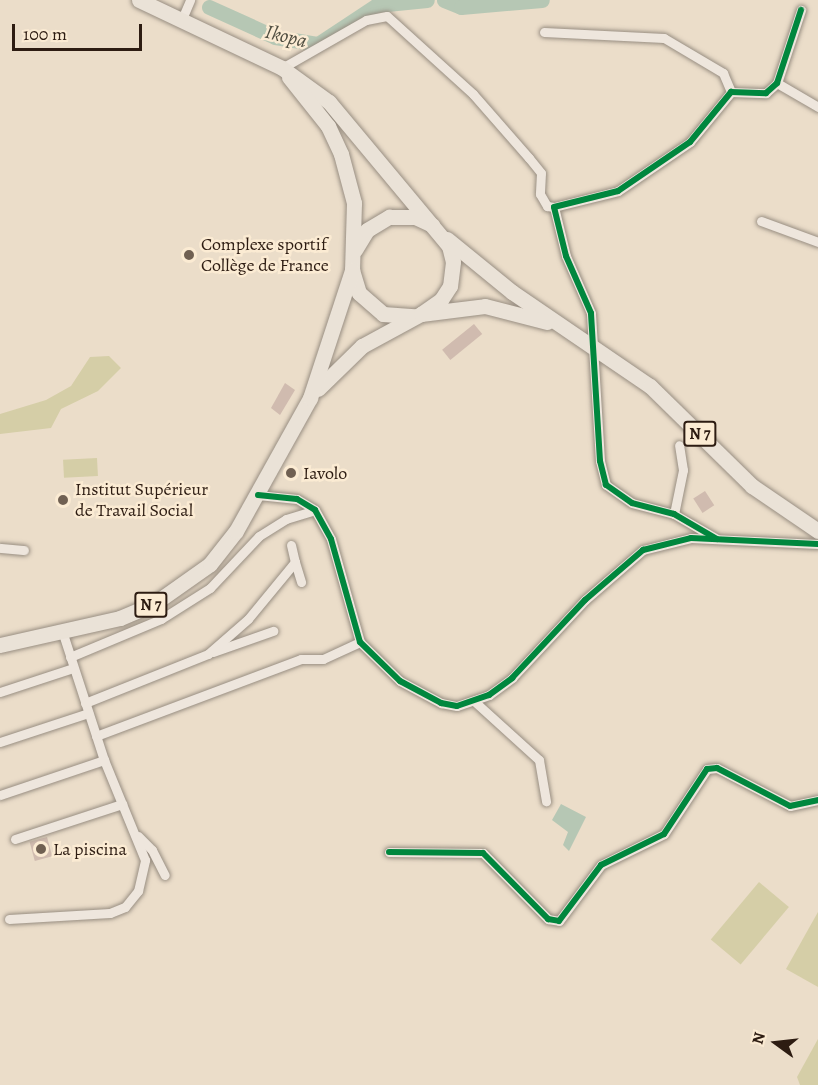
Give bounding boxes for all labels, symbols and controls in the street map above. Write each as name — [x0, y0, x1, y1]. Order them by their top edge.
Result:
scale bar — [15, 12, 146, 50]
water label: Ikopa — [263, 19, 309, 53]
text: 100 m — [23, 22, 67, 46]
place label: Complexe sportif Collège de France — [201, 234, 329, 276]
marker: Complexe sportif Collège de France — [182, 248, 196, 262]
road number: N 7 — [682, 421, 718, 447]
place label: Iavolo — [303, 462, 347, 484]
marker: Iavolo — [284, 466, 298, 480]
place label: Institut Supérieur de Travail Social — [75, 479, 208, 522]
marker: Institut Supérieur de Travail Social — [56, 493, 70, 507]
road number: N 7 — [133, 592, 169, 618]
place label: La piscina — [53, 838, 127, 860]
marker: La piscina — [34, 842, 48, 856]
north arrow — [746, 1013, 806, 1073]
text: N — [746, 1030, 771, 1047]

